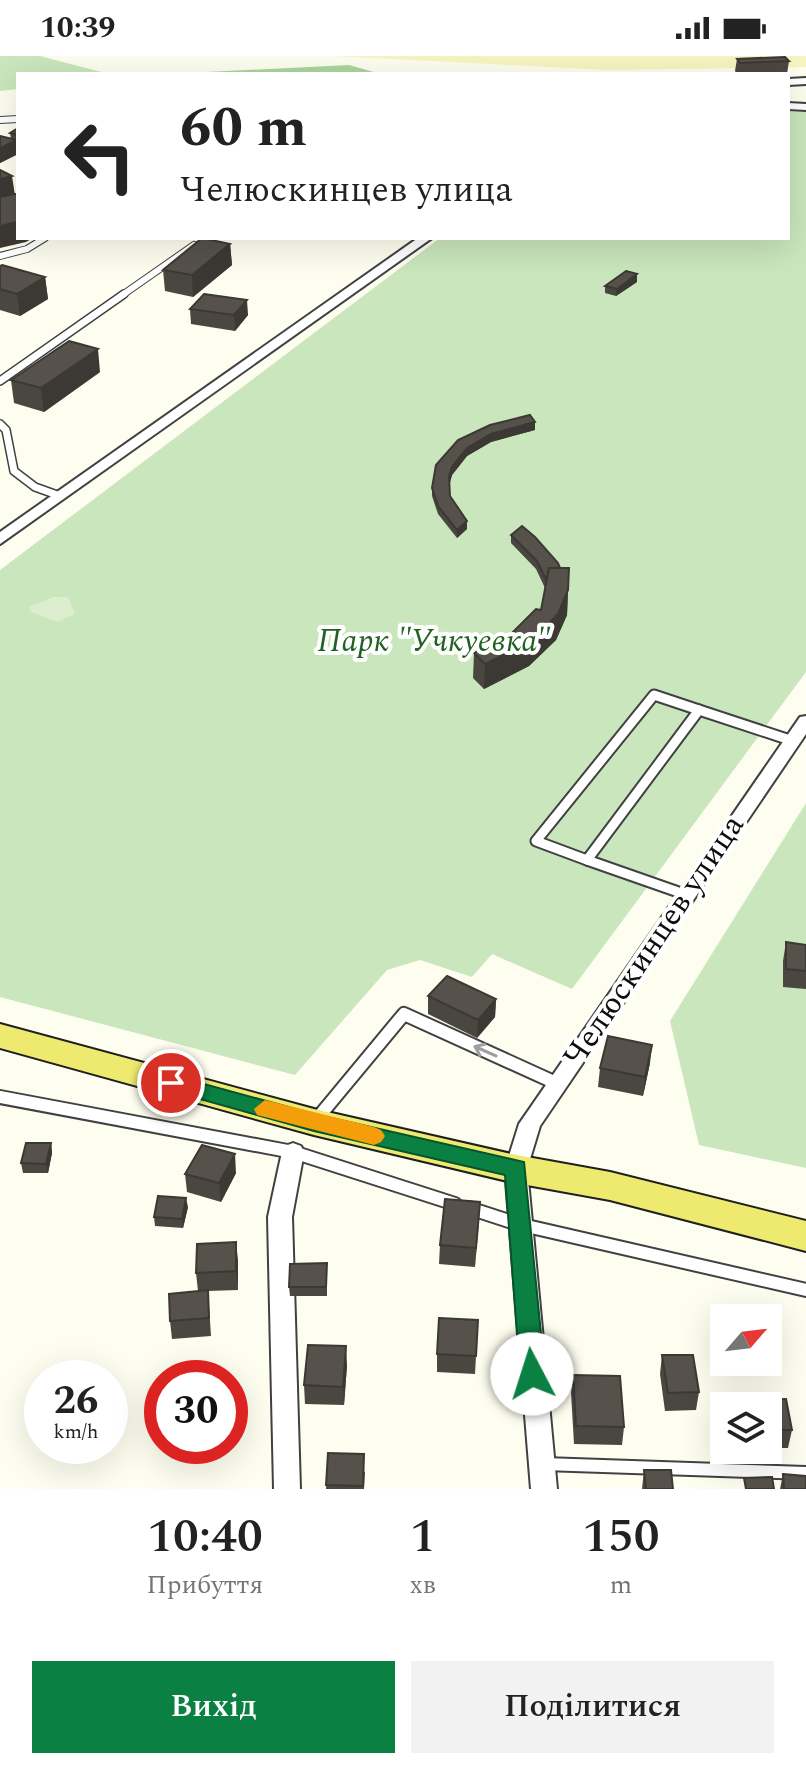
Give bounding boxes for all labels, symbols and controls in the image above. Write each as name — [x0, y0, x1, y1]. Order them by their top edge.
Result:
text: 10:39 — [40, 5, 115, 51]
text: 60 m — [180, 86, 307, 171]
icon: left — [48, 104, 152, 208]
text: Челюскинцев улица — [180, 163, 513, 218]
park label: Парк "Учкуевка" — [318, 617, 551, 666]
street label: Челюскинцев улица — [551, 804, 757, 1077]
one-way arrow — [473, 1043, 497, 1058]
pin — [137, 1049, 205, 1117]
icon: arrive — [149, 1061, 193, 1105]
north arrow — [710, 1304, 782, 1376]
map controls — [710, 1304, 782, 1464]
position arrow — [490, 1332, 574, 1416]
speed limit sign: 30 — [144, 1360, 248, 1464]
text: 26 — [54, 1371, 98, 1432]
button: layers — [710, 1392, 782, 1464]
text: km/h — [54, 1417, 99, 1447]
text: 10:40 — [147, 1500, 263, 1573]
text: 1 — [410, 1500, 436, 1573]
text: 150 — [582, 1500, 659, 1573]
text: Прибуття — [147, 1565, 263, 1605]
text: хв — [410, 1565, 436, 1605]
text: m — [610, 1565, 632, 1605]
button: Вихід — [32, 1661, 395, 1753]
button: Поділитися — [411, 1661, 774, 1753]

